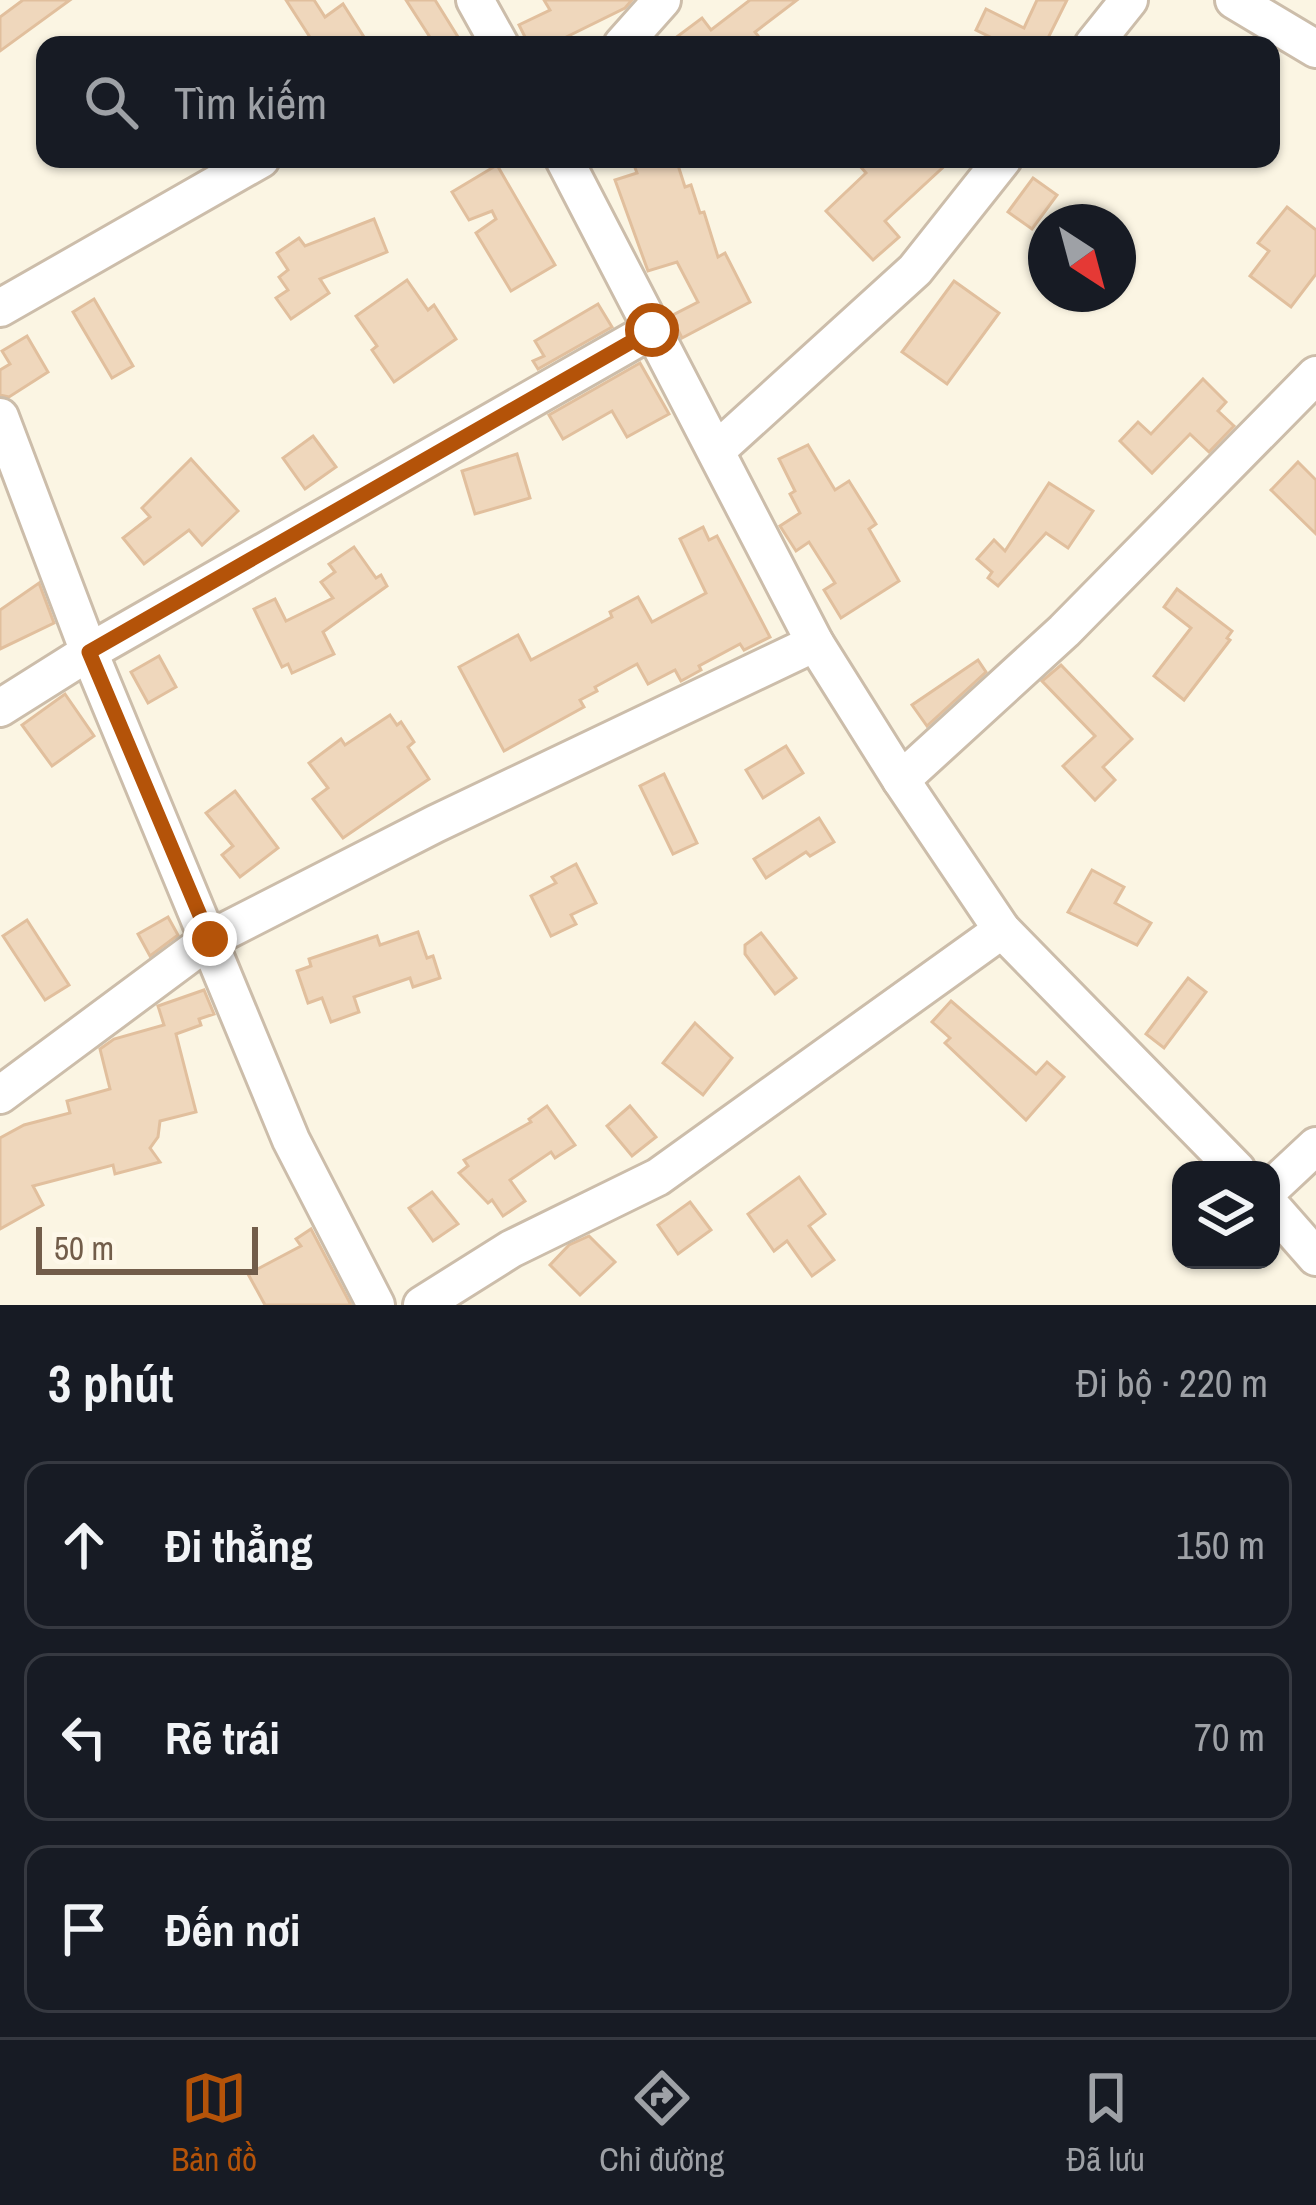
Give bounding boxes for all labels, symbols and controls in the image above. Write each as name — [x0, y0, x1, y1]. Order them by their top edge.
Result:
search box — [36, 36, 1280, 168]
icon: search — [78, 69, 144, 135]
text: Tìm kiếm — [174, 72, 327, 133]
north arrow — [1028, 204, 1136, 312]
route start — [625, 303, 679, 357]
route end — [183, 912, 237, 966]
map controls — [1172, 1161, 1280, 1269]
button: layers — [1172, 1161, 1280, 1269]
scale bar — [36, 1221, 258, 1274]
text: 50 m — [54, 1226, 114, 1270]
text: 3 phút — [48, 1349, 173, 1418]
text: Đi bộ · 220 m — [1076, 1357, 1268, 1409]
icon: ahead — [51, 1512, 117, 1578]
text: Đi thẳng — [165, 1515, 313, 1576]
text: 150 m — [1176, 1519, 1265, 1571]
icon: left — [51, 1704, 117, 1770]
text: Rẽ trái — [165, 1707, 280, 1768]
text: 70 m — [1194, 1711, 1265, 1763]
icon: arrive — [51, 1896, 117, 1962]
text: Đến nơi — [165, 1899, 300, 1960]
tab: Bản đồ — [171, 2065, 257, 2181]
tab: Chỉ đường — [599, 2065, 724, 2181]
tab: Đã lưu — [1067, 2065, 1145, 2181]

